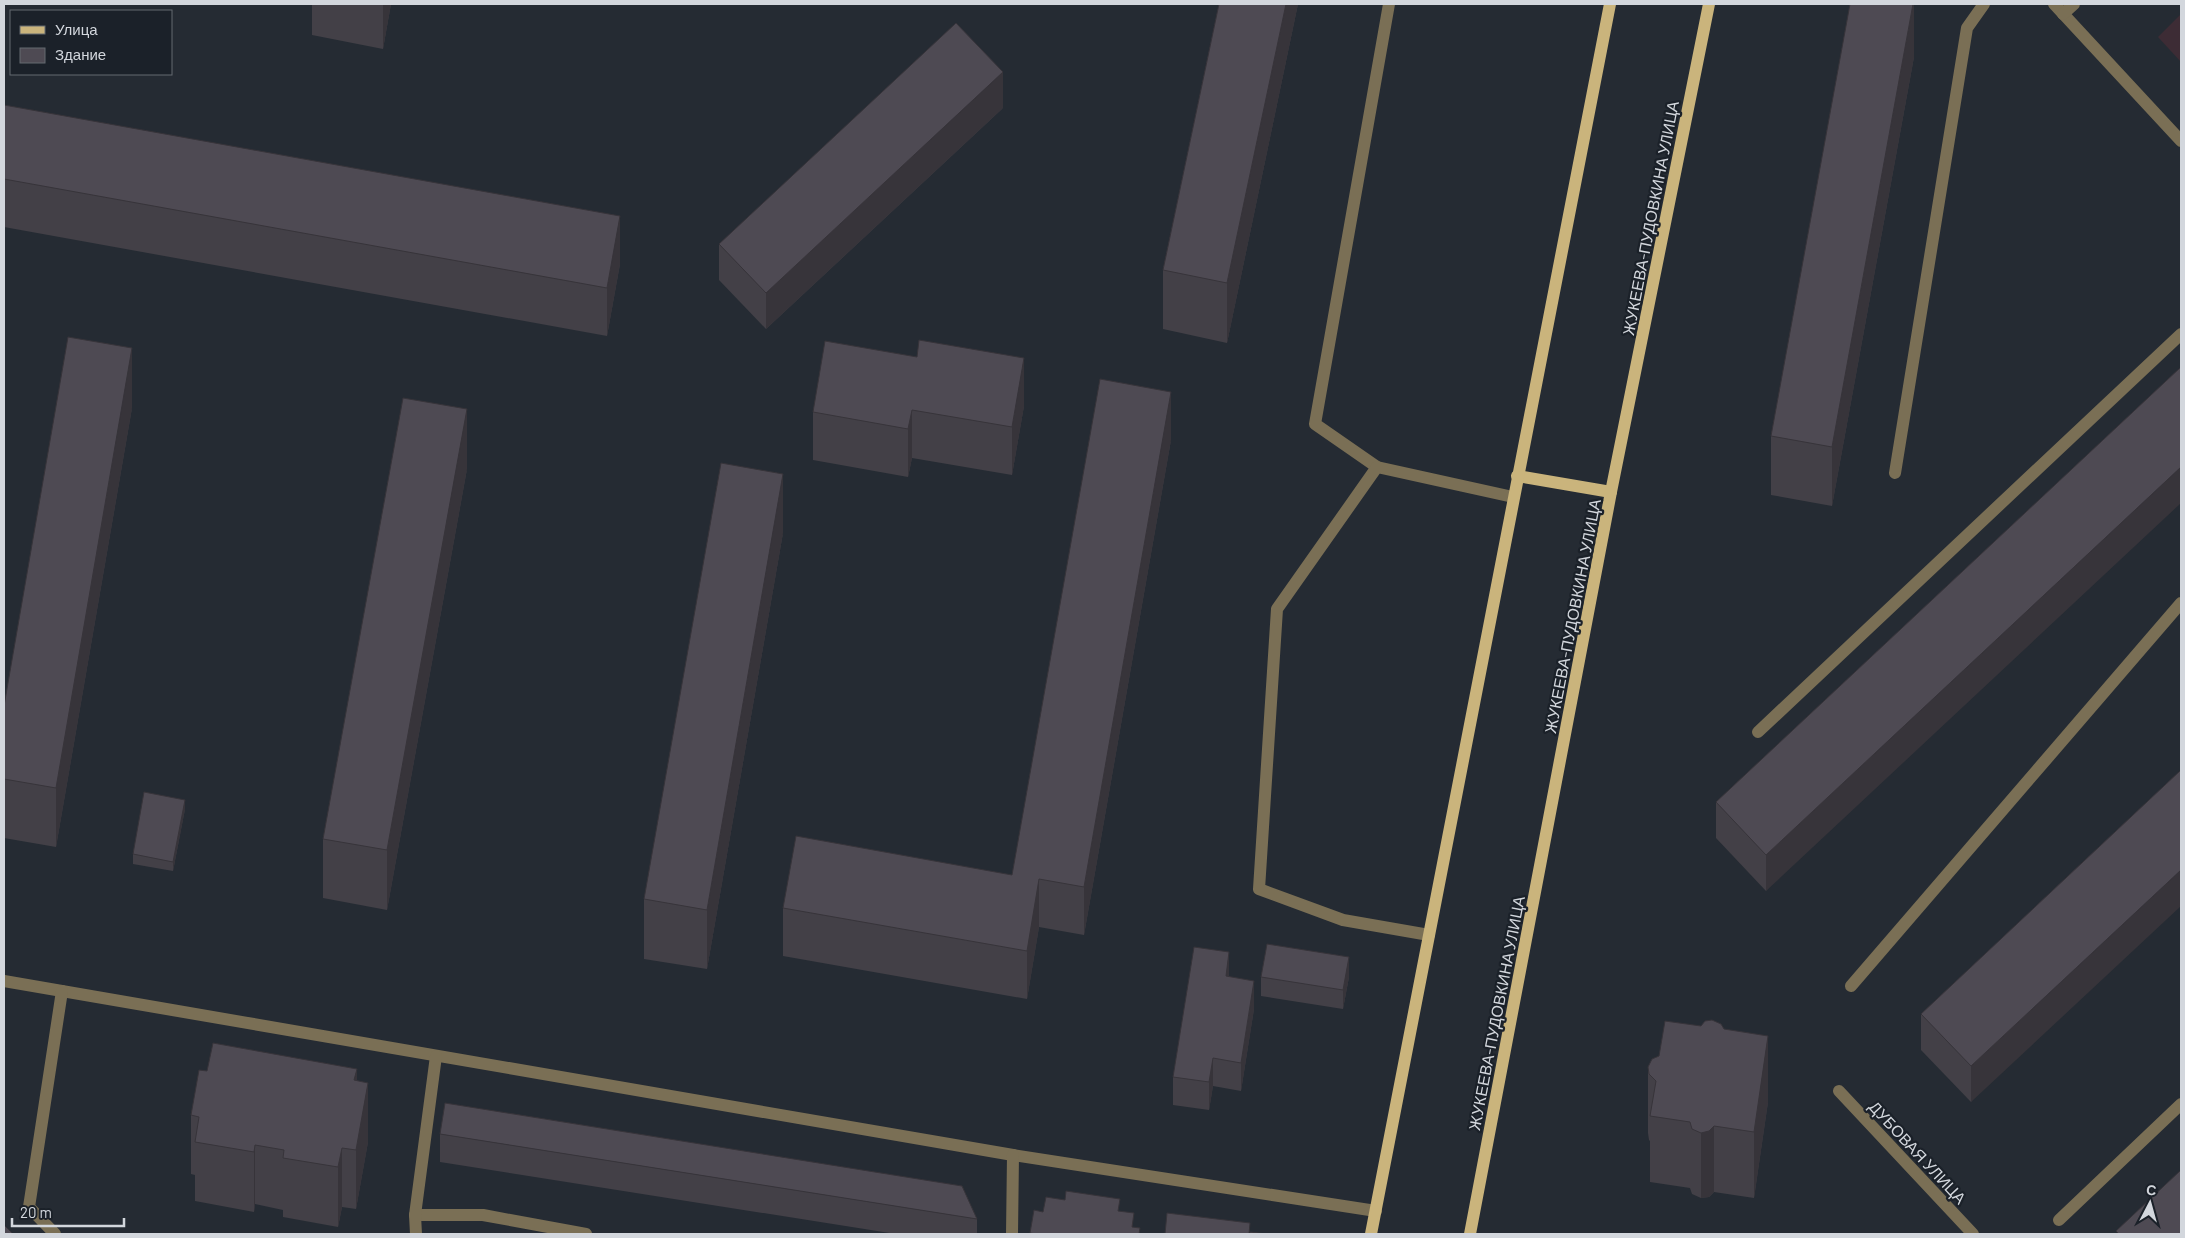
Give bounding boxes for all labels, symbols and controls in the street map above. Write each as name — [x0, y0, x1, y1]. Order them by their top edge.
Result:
legend — [10, 10, 172, 75]
text: Улица — [55, 20, 98, 38]
text: Здание — [55, 45, 106, 63]
street label: ЖУКЕЕВА-ПУДОВКИНА УЛИЦА — [1618, 99, 1682, 337]
street label: ЖУКЕЕВА-ПУДОВКИНА УЛИЦА — [1540, 497, 1604, 735]
street label: ЖУКЕЕВА-ПУДОВКИНА УЛИЦА — [1464, 894, 1528, 1132]
street label: ДУБОВАЯ УЛИЦА — [1865, 1097, 1971, 1208]
north arrow — [2125, 1178, 2175, 1228]
text: С — [2145, 1181, 2157, 1199]
scale bar — [12, 1196, 125, 1228]
text: 20 m — [20, 1203, 52, 1221]

